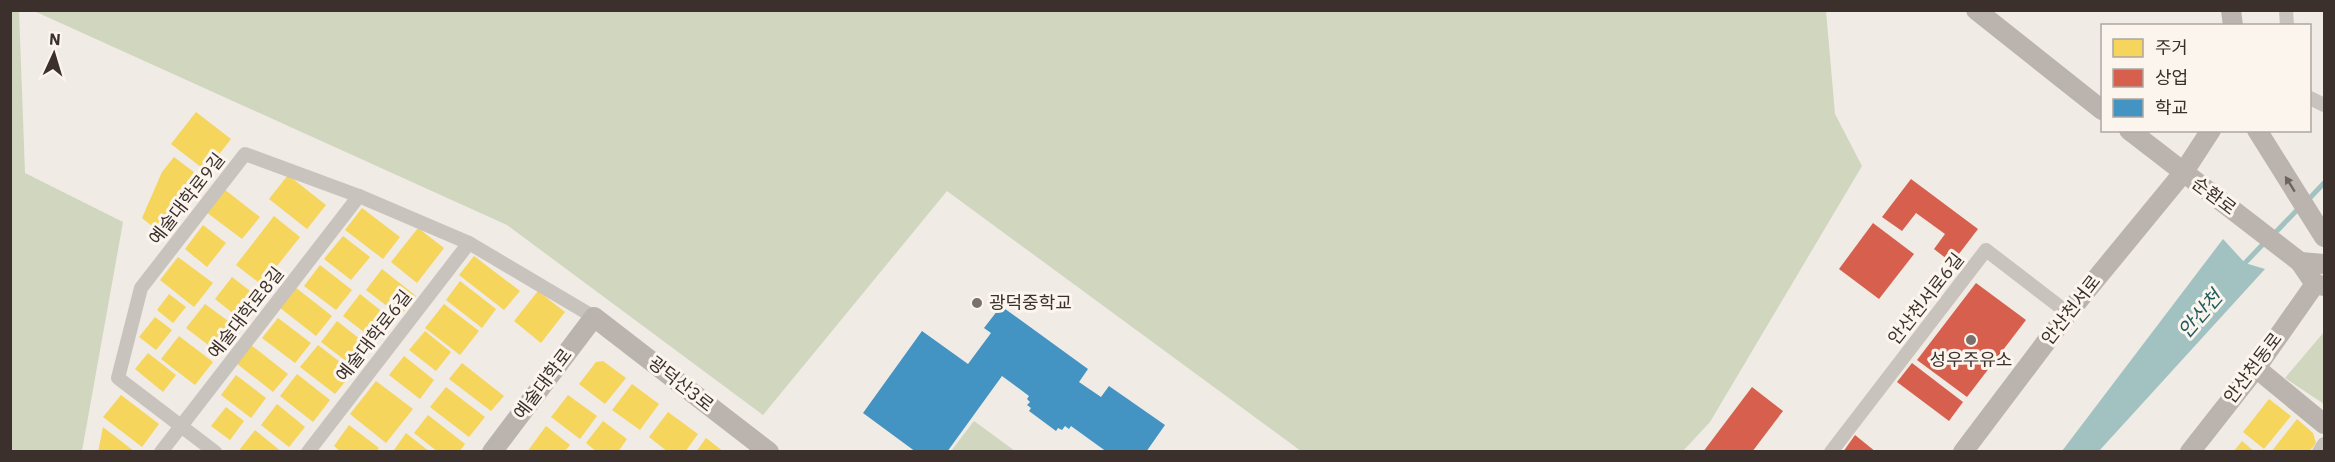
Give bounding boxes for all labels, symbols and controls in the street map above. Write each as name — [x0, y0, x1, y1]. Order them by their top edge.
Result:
north arrow — [24, 24, 84, 84]
legend — [2101, 24, 2311, 132]
text: N — [49, 29, 62, 49]
text: 주거 — [2155, 36, 2188, 59]
text: 상업 — [2155, 66, 2188, 89]
text: 학교 — [2155, 96, 2188, 119]
street label: 예술대학로9길 — [144, 148, 230, 249]
street label: 순환로 — [2188, 171, 2241, 220]
one-way arrow — [2284, 176, 2295, 192]
street label: 안산천서로6길 — [1883, 248, 1969, 349]
street label: 예술대학로8길 — [203, 262, 289, 363]
street label: 안산천서로 — [2036, 270, 2105, 349]
water label: 안산천 — [2171, 282, 2230, 343]
street label: 예술대학로6길 — [331, 285, 417, 386]
place label: 광덕중학교 — [989, 291, 1072, 314]
marker: 광덕중학교 — [970, 296, 984, 310]
street label: 안산천동로 — [2218, 328, 2287, 408]
marker: 성우주유소 — [1964, 333, 1978, 347]
street label: 예술대학로 — [508, 344, 577, 424]
place label: 성우주유소 — [1930, 348, 2012, 371]
street label: 광덕산3로 — [644, 351, 719, 416]

